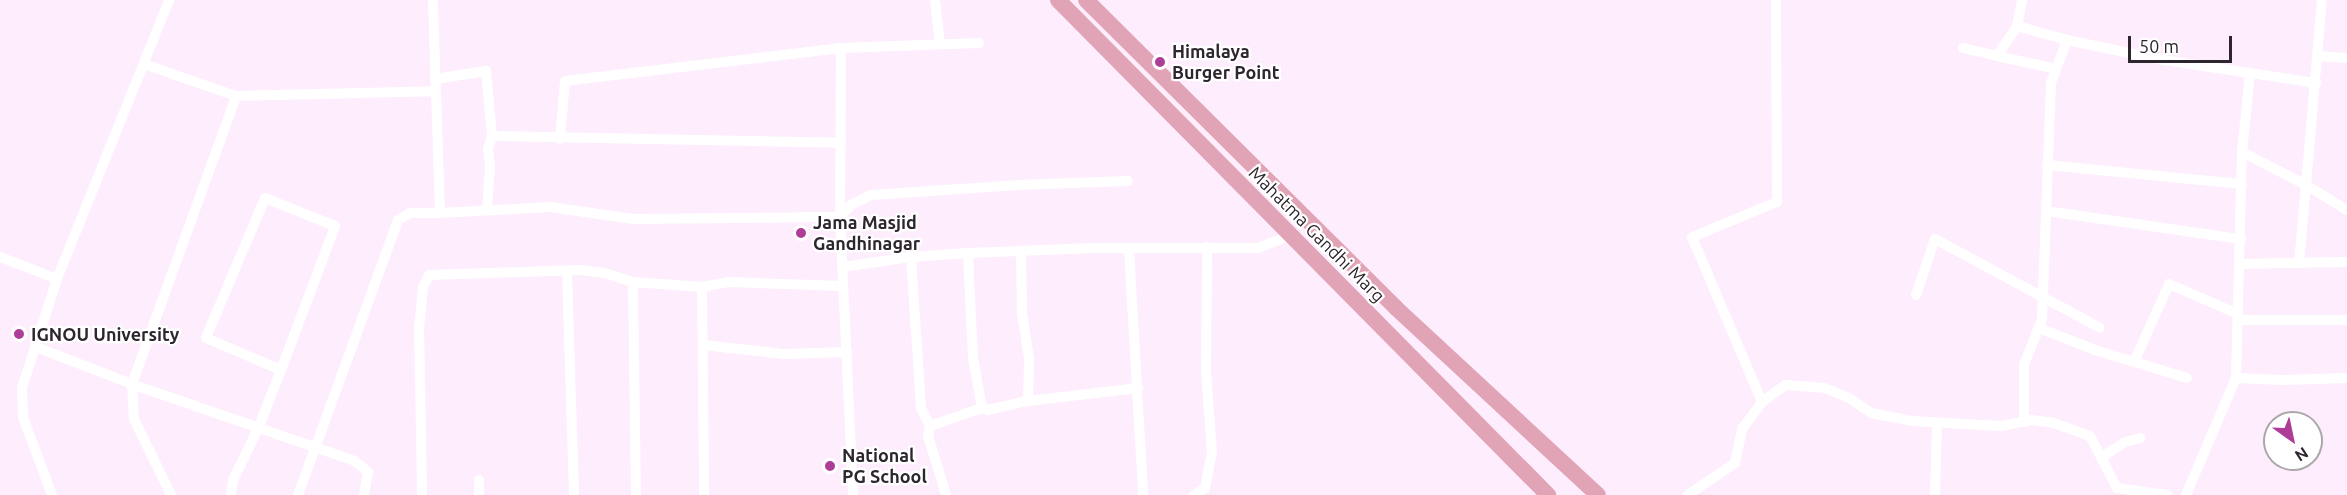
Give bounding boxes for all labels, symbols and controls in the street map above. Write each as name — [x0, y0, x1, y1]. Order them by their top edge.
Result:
scale bar — [2131, 24, 2234, 62]
text: 50 m — [2139, 36, 2179, 56]
place label: Himalaya Burger Point — [1172, 41, 1280, 84]
marker: Himalaya Burger Point — [1153, 55, 1167, 69]
street label: Mahatma Gandhi Marg — [1245, 162, 1389, 306]
place label: Jama Masjid Gandhinagar — [813, 212, 920, 254]
marker: Jama Masjid Gandhinagar — [794, 226, 808, 240]
place label: IGNOU University — [31, 323, 179, 345]
marker: IGNOU University — [12, 327, 26, 341]
north arrow — [2263, 411, 2323, 471]
text: N — [2292, 444, 2312, 465]
place label: National PG School — [842, 445, 927, 488]
marker: National PG School — [823, 459, 837, 473]

